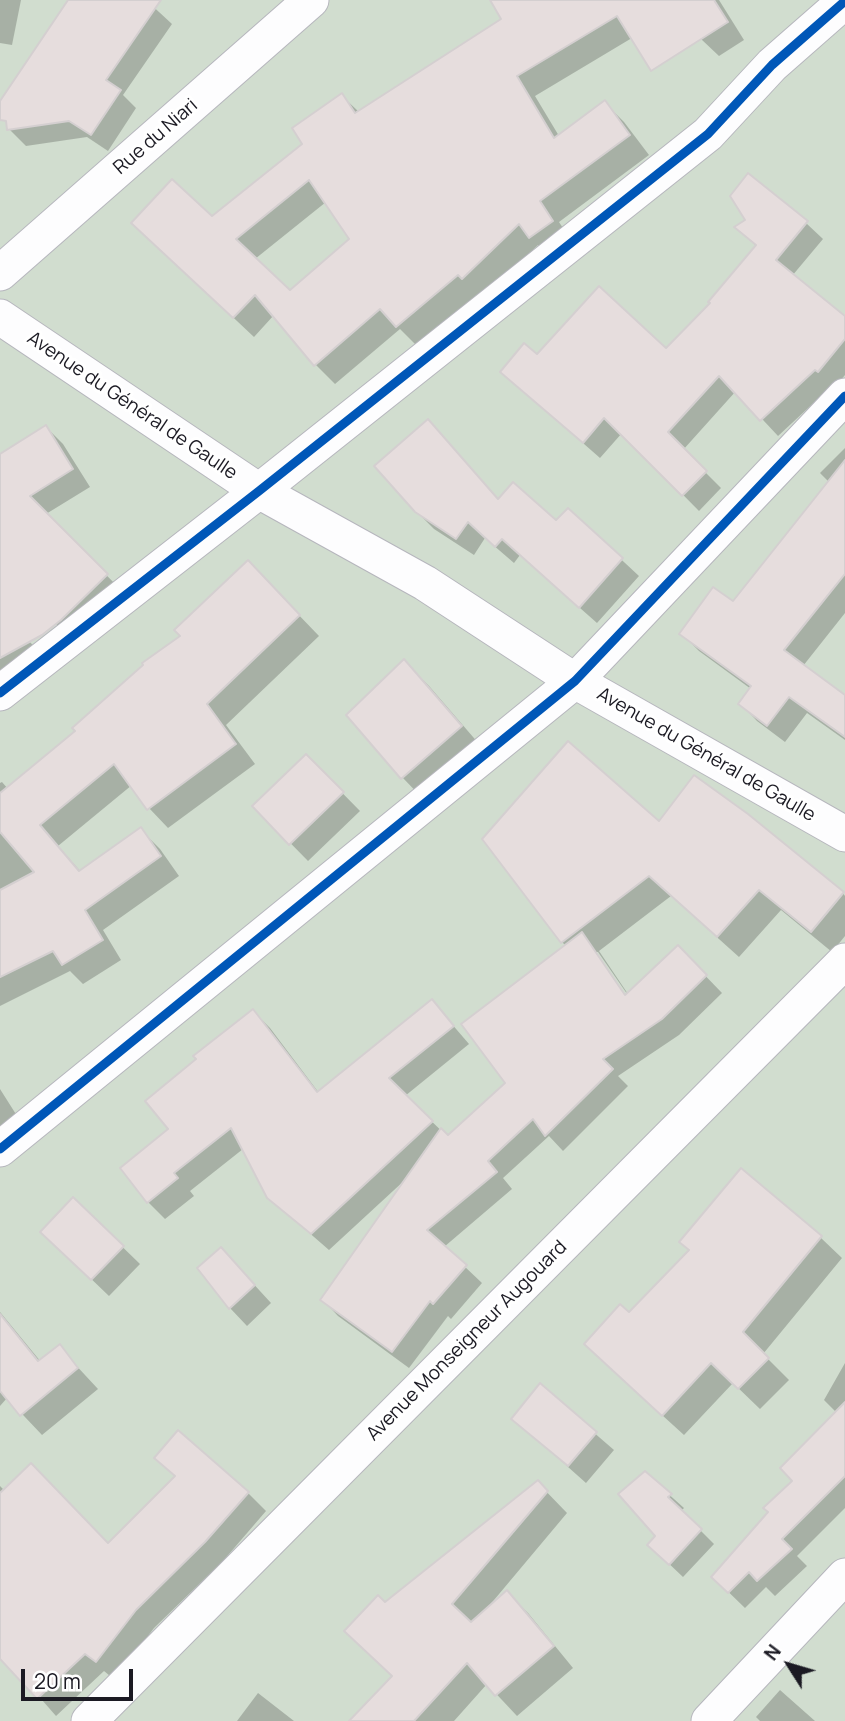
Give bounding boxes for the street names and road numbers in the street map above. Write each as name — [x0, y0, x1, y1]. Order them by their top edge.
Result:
street label: Rue du Niari — [109, 94, 203, 180]
street label: Avenue du Général de Gaulle — [23, 327, 241, 485]
street label: Avenue du Général de Gaulle — [593, 683, 819, 827]
street label: Avenue Monseigneur Augouard — [362, 1236, 572, 1446]

